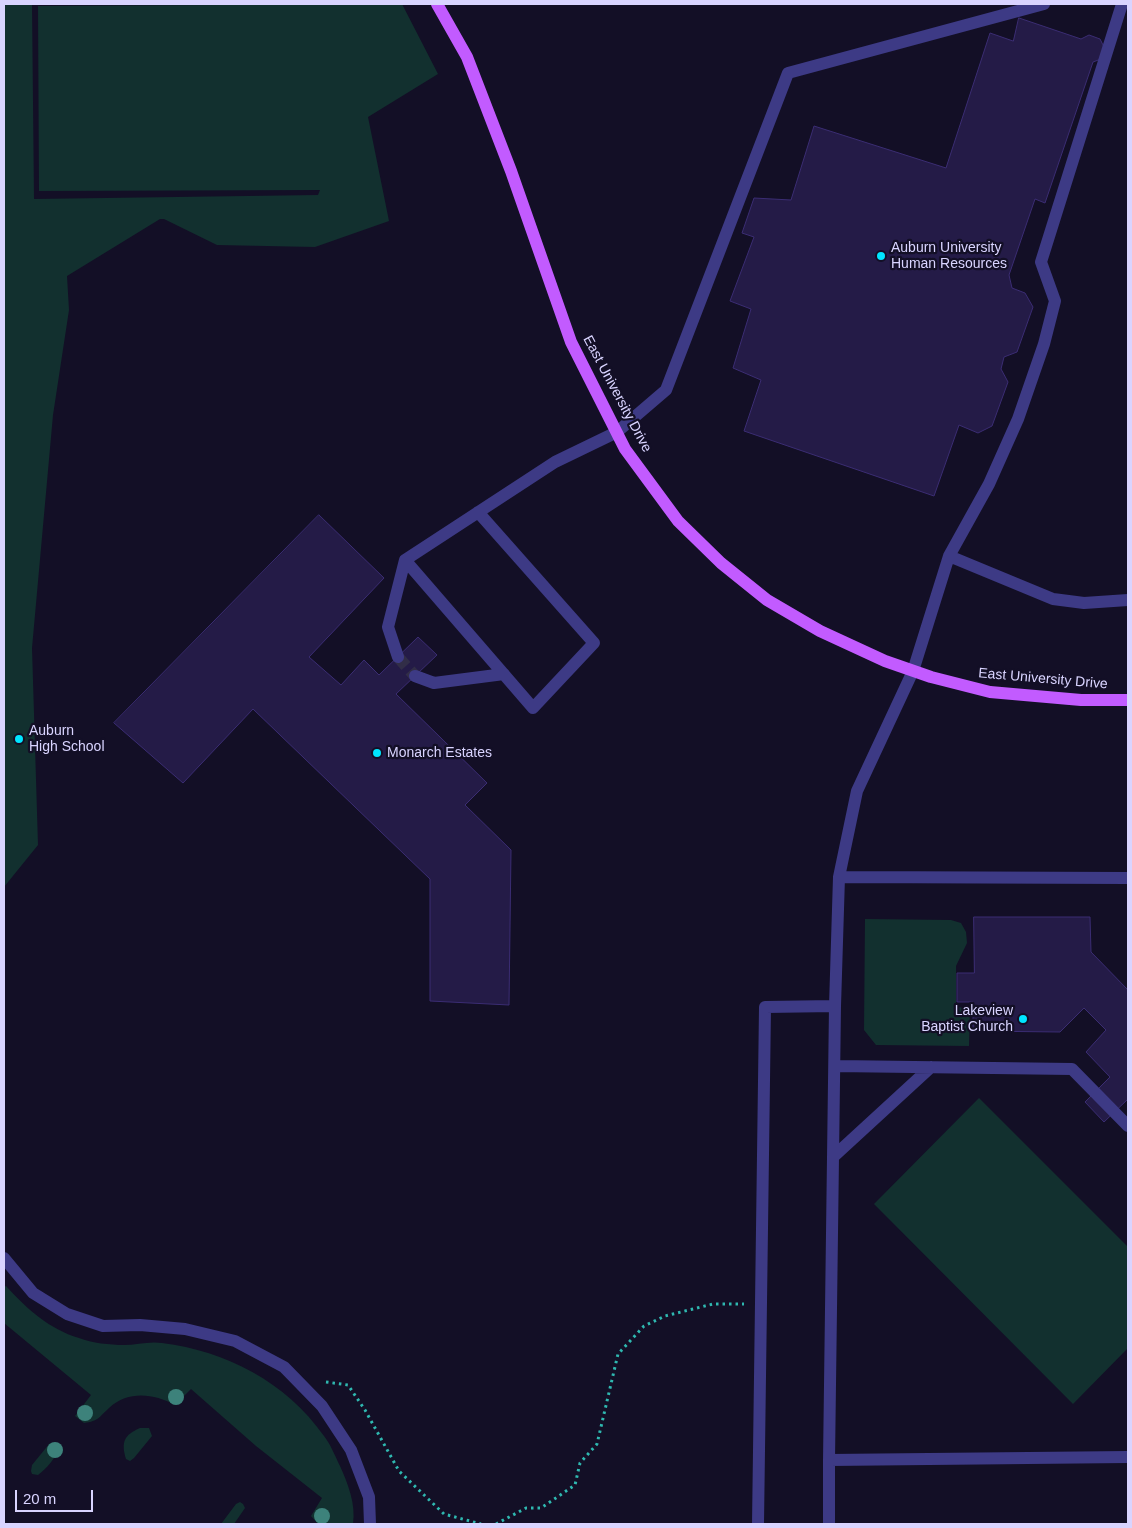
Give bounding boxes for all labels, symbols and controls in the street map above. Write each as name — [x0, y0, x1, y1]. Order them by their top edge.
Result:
place label: Auburn University Human Resources — [891, 240, 1007, 272]
marker: Auburn University Human Resources — [875, 250, 887, 262]
street label: East University Drive — [579, 333, 655, 455]
street label: East University Drive — [978, 665, 1108, 693]
place label: Auburn High School — [29, 723, 104, 756]
marker: Auburn High School — [13, 733, 25, 745]
place label: Monarch Estates — [387, 745, 492, 761]
marker: Monarch Estates — [371, 747, 383, 759]
place label: Lakeview Baptist Church — [921, 1003, 1013, 1036]
marker: Lakeview Baptist Church — [1017, 1013, 1029, 1025]
scale bar — [18, 1480, 95, 1512]
text: 20 m — [23, 1490, 56, 1507]

